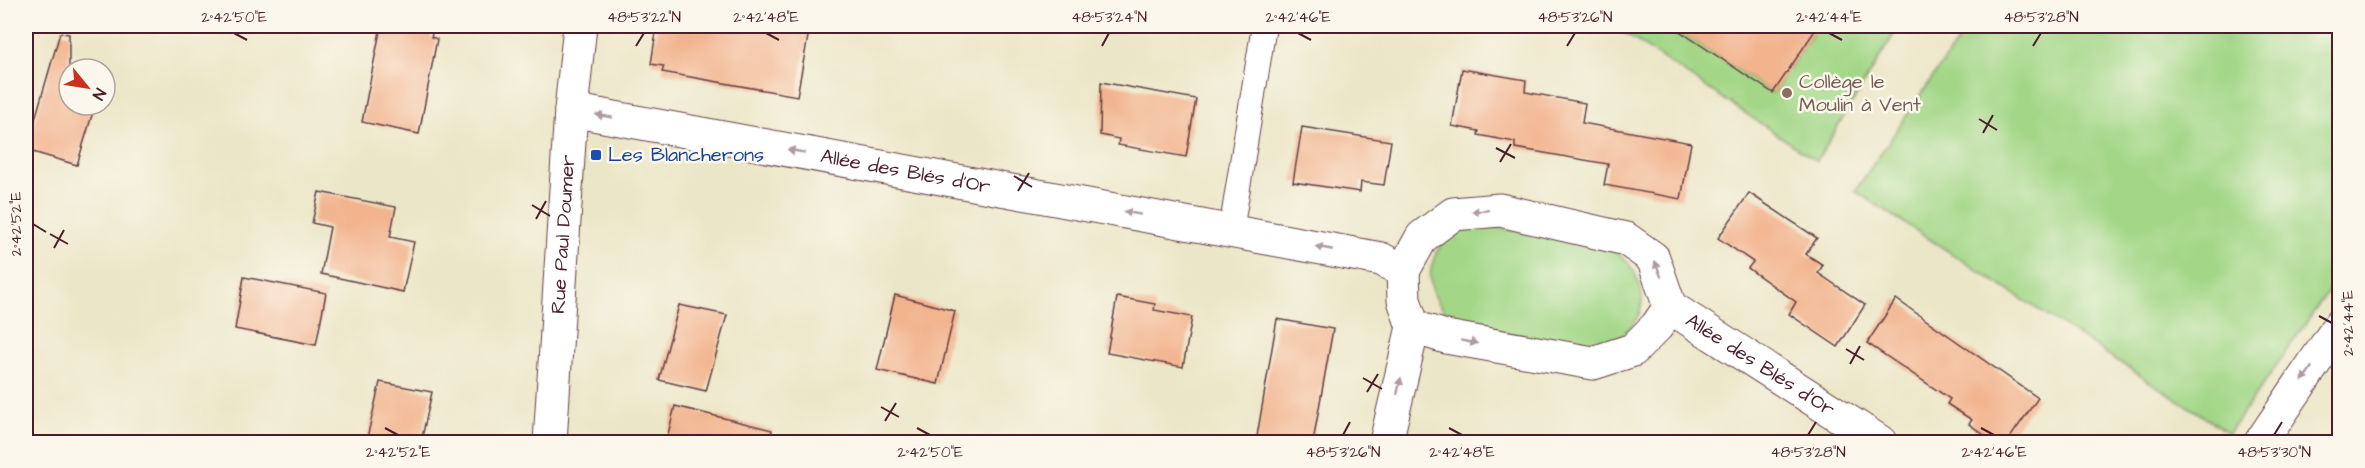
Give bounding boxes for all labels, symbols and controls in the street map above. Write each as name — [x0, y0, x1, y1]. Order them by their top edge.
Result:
text: 2°42'50"E — [201, 7, 267, 28]
text: 48°53'22"N — [607, 7, 681, 28]
text: 2°42'48"E — [733, 7, 799, 28]
text: 48°53'24"N — [1071, 7, 1147, 28]
text: 2°42'46"E — [1265, 7, 1331, 28]
text: 48°53'26"N — [1538, 7, 1612, 28]
text: 2°42'44"E — [1796, 7, 1862, 28]
text: 48°53'28"N — [2003, 7, 2079, 28]
north arrow — [57, 57, 117, 117]
place label: Collège le Moulin à Vent — [1799, 68, 1921, 119]
text: N — [87, 84, 111, 104]
marker: Collège le Moulin à Vent — [1780, 86, 1794, 100]
one-way arrow — [594, 111, 613, 120]
place label: Les Blancherons — [608, 141, 764, 169]
street label: Allée des Blés d'Or — [818, 142, 993, 201]
one-way arrow — [786, 146, 805, 155]
marker: Les Blancherons — [589, 148, 603, 162]
street label: Rue Paul Doumer — [544, 154, 582, 315]
text: 2°42'52"E — [6, 192, 27, 256]
one-way arrow — [1471, 207, 1490, 216]
one-way arrow — [1122, 208, 1141, 217]
one-way arrow — [1314, 243, 1333, 252]
one-way arrow — [1653, 260, 1663, 278]
text: 2°42'44"E — [2338, 290, 2359, 356]
street label: Allée des Blés d'Or — [1680, 307, 1840, 423]
one-way arrow — [1460, 338, 1479, 347]
one-way arrow — [2301, 365, 2313, 381]
one-way arrow — [1395, 376, 1405, 395]
text: 2°42'52"E — [366, 442, 430, 463]
text: 2°42'50"E — [897, 442, 963, 463]
text: 48°53'26"N — [1306, 442, 1380, 463]
text: 2°42'48"E — [1429, 442, 1495, 463]
text: 48°53'28"N — [1770, 442, 1846, 463]
text: 2°42'46"E — [1961, 442, 2027, 463]
text: 48°53'30"N — [2237, 442, 2311, 463]

